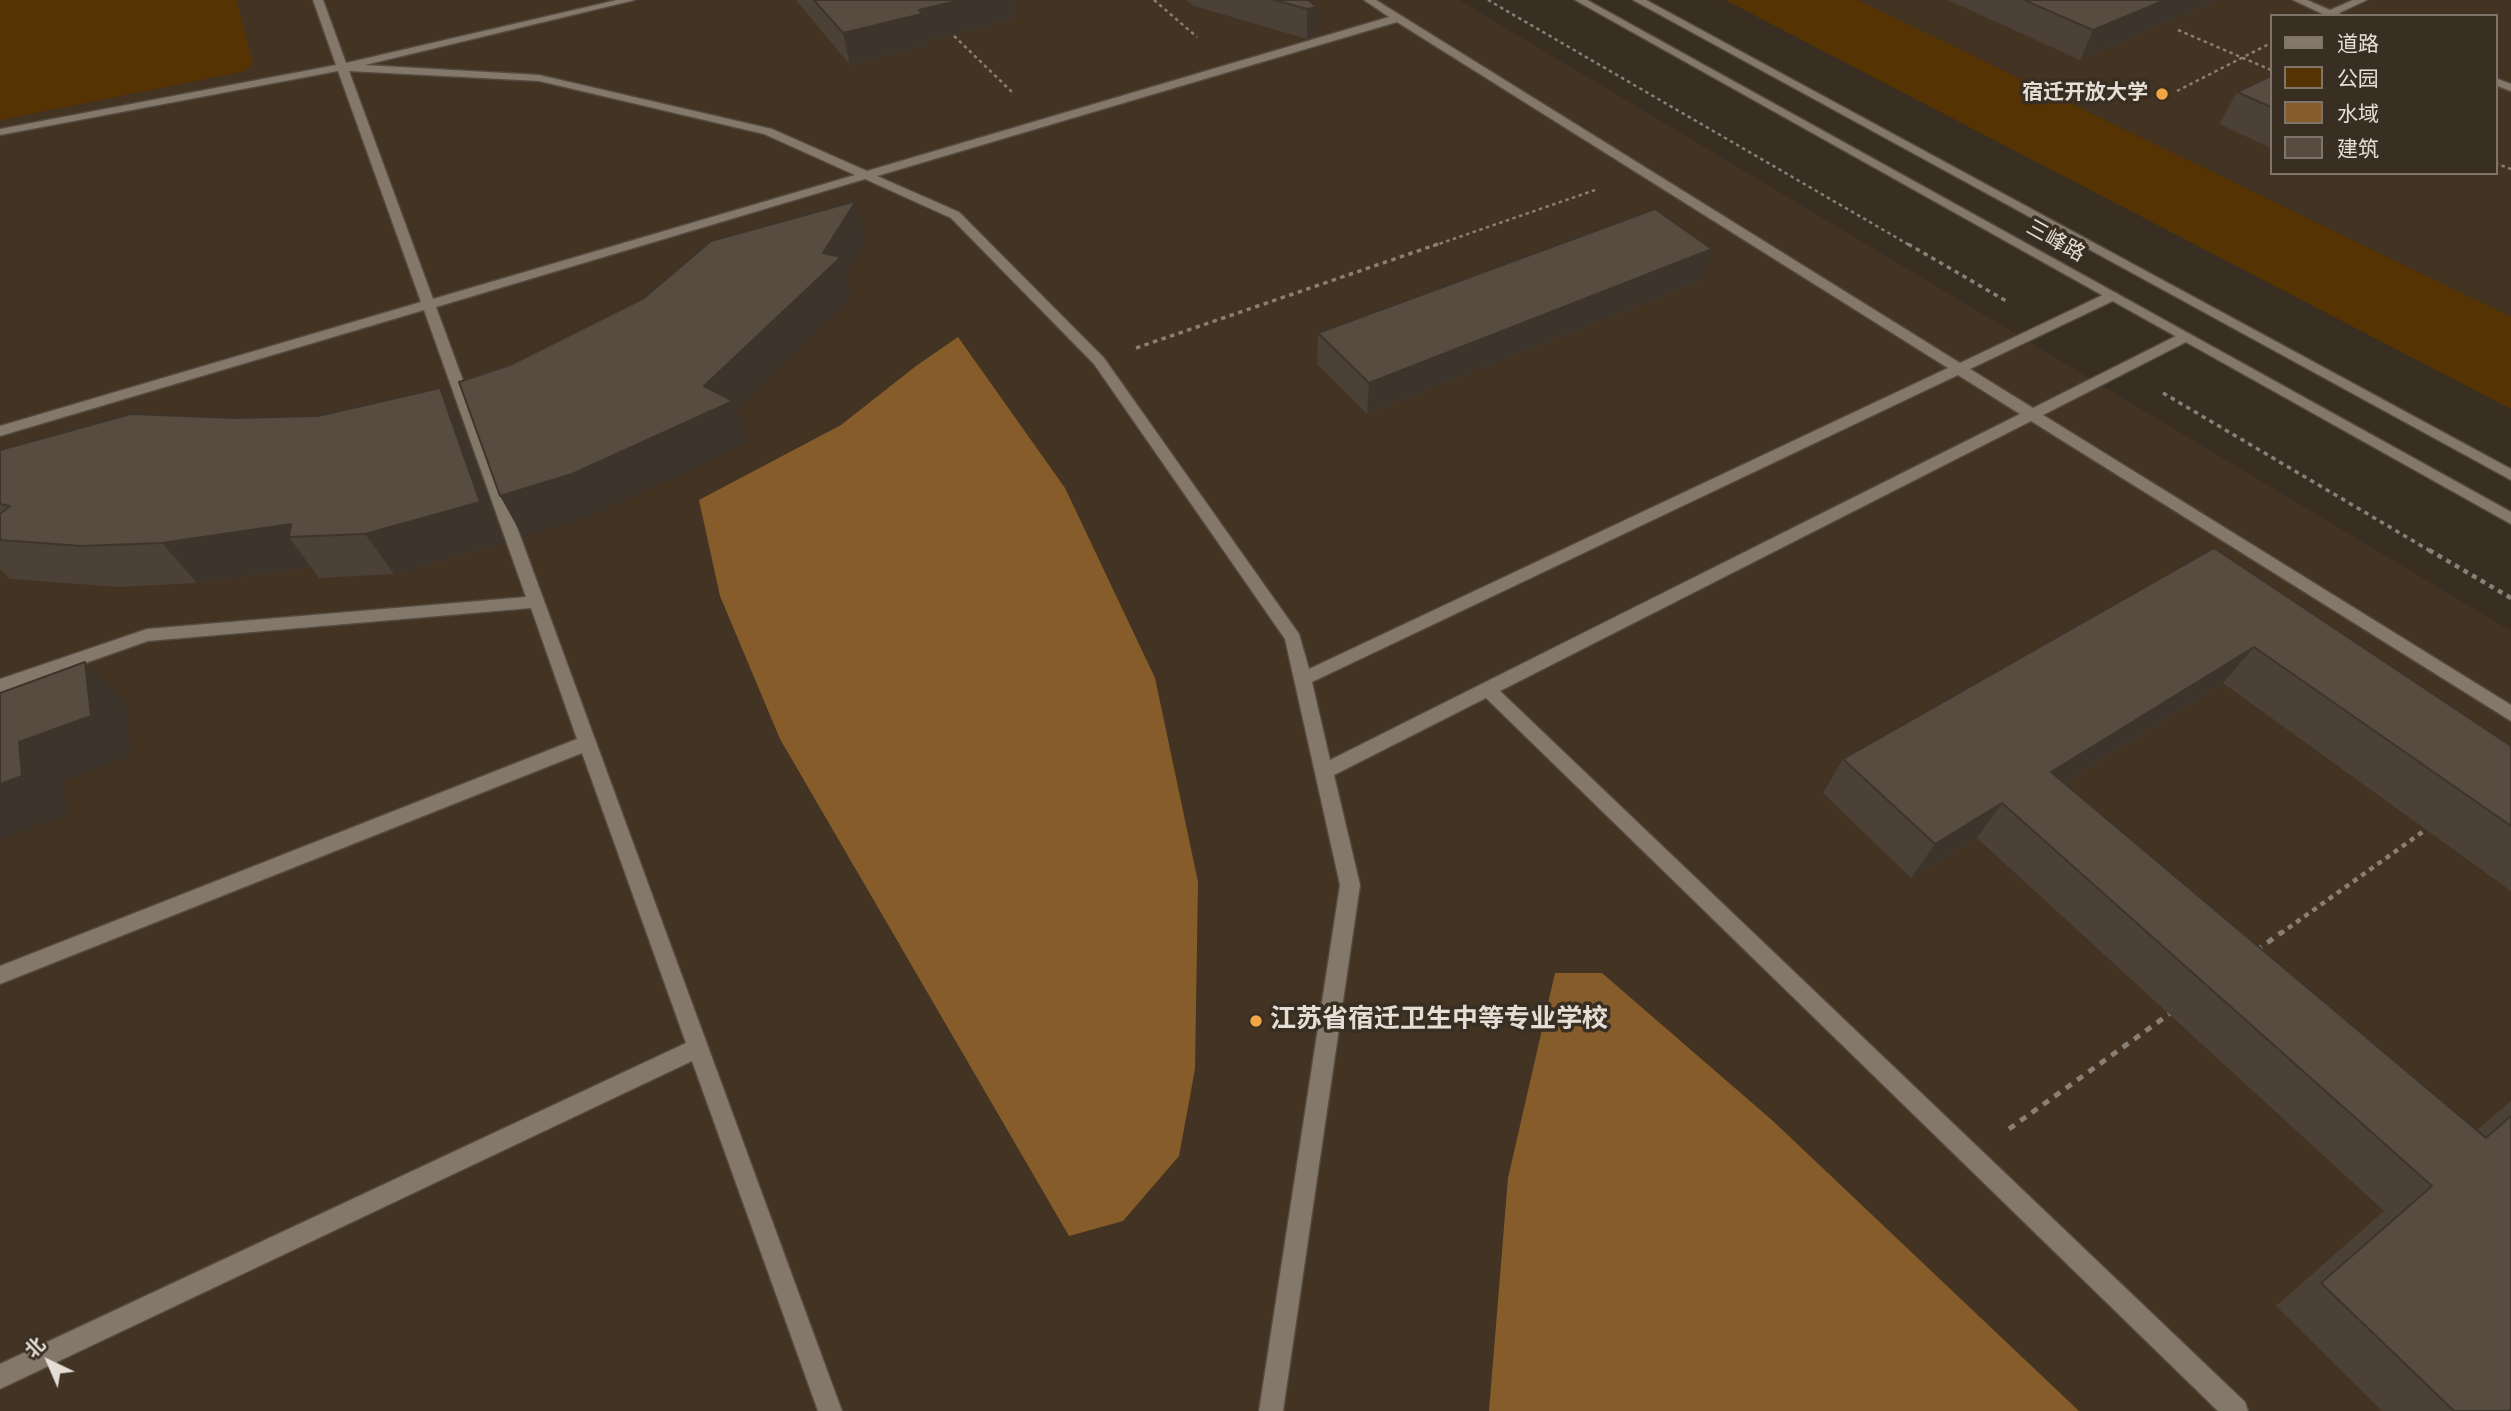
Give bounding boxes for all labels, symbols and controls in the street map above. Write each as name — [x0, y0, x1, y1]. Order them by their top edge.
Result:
legend — [2270, 14, 2497, 175]
text: 道路 — [2337, 27, 2379, 59]
text: 公园 — [2337, 62, 2379, 94]
place label: 宿迁开放大学 — [2022, 81, 2148, 107]
marker: 宿迁开放大学 — [2154, 86, 2170, 102]
text: 水域 — [2337, 97, 2379, 129]
text: 建筑 — [2337, 132, 2379, 164]
street label: 三峰路 — [2021, 216, 2089, 268]
place label: 江苏省宿迁卫生中等专业学校 — [1270, 1005, 1608, 1037]
marker: 江苏省宿迁卫生中等专业学校 — [1248, 1013, 1264, 1029]
north arrow — [14, 1327, 84, 1397]
text: 北 — [17, 1330, 51, 1364]

